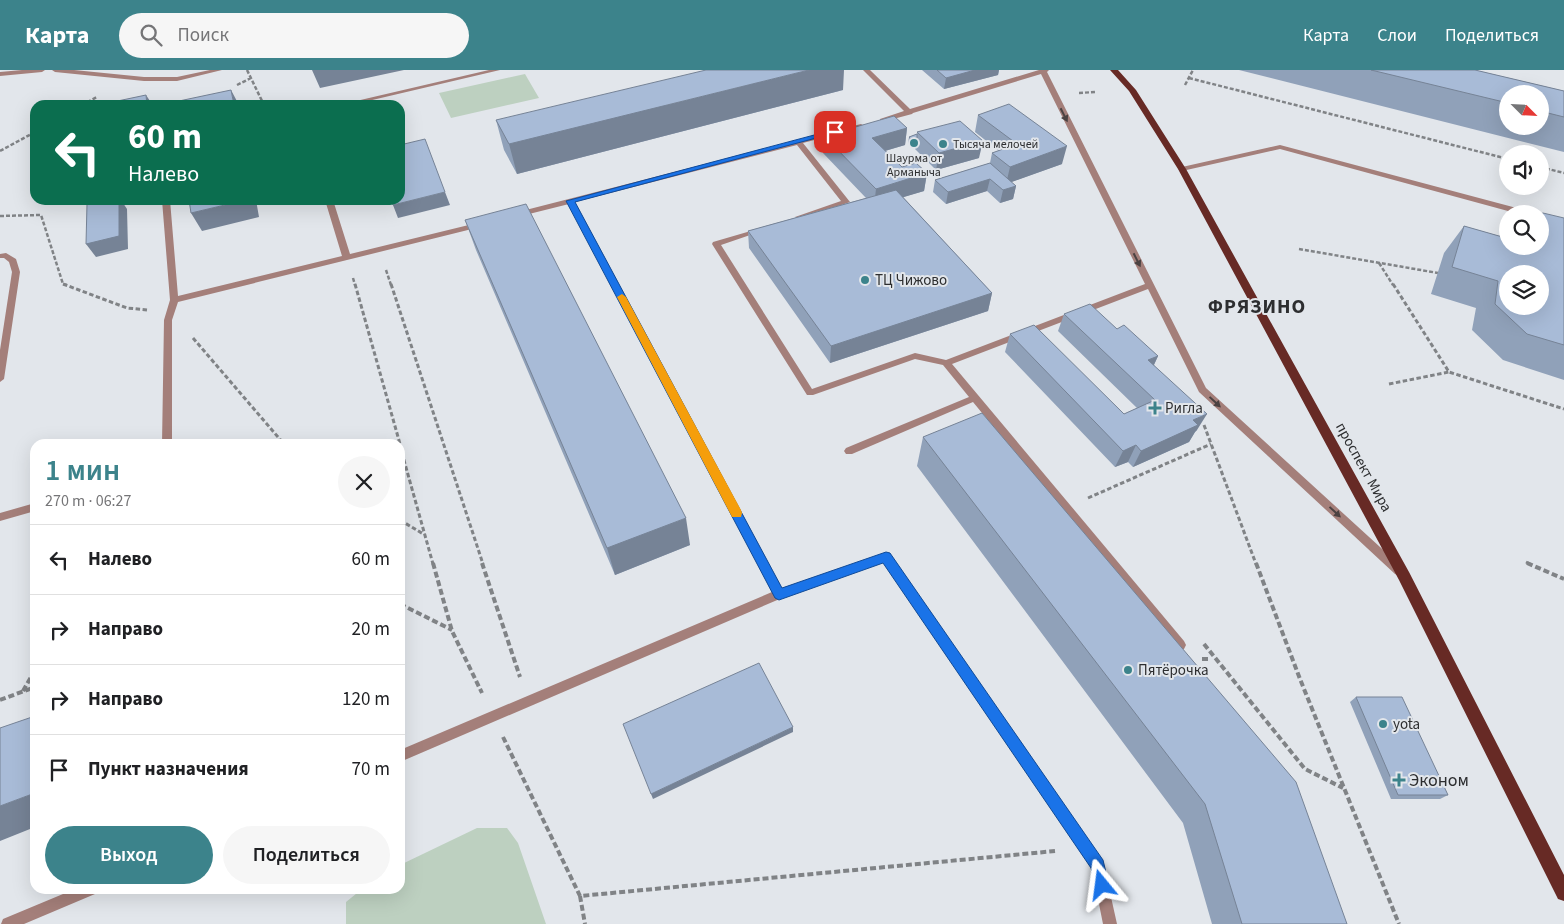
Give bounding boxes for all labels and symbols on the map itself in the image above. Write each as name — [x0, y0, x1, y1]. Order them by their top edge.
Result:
north arrow — [1499, 85, 1549, 135]
one-way arrow — [1060, 108, 1068, 122]
pin — [814, 111, 856, 153]
place label: Тысяча мелочей — [953, 136, 1038, 153]
marker: Шаурма от Арманыча — [908, 137, 920, 149]
marker: Тысяча мелочей — [937, 138, 949, 150]
place label: Шаурма от Арманыча — [886, 150, 943, 181]
one-way arrow — [1133, 253, 1141, 267]
place label: ТЦ Чижово — [875, 270, 947, 291]
marker: ТЦ Чижово — [859, 274, 871, 286]
district label: ФРЯЗИНО — [1208, 293, 1306, 321]
one-way arrow — [1209, 396, 1222, 407]
place label: Ригла — [1165, 398, 1203, 419]
marker: Ригла — [1149, 402, 1161, 414]
street label: проспект Мира — [1330, 419, 1397, 516]
one-way arrow — [1328, 506, 1340, 518]
place label: Пятёрочка — [1138, 660, 1209, 681]
marker: Пятёрочка — [1122, 664, 1134, 676]
place label: yota — [1393, 714, 1420, 735]
marker: yota — [1377, 718, 1389, 730]
place label: Эконом — [1409, 768, 1469, 793]
marker: Эконом — [1393, 774, 1405, 786]
position arrow — [1075, 858, 1127, 910]

